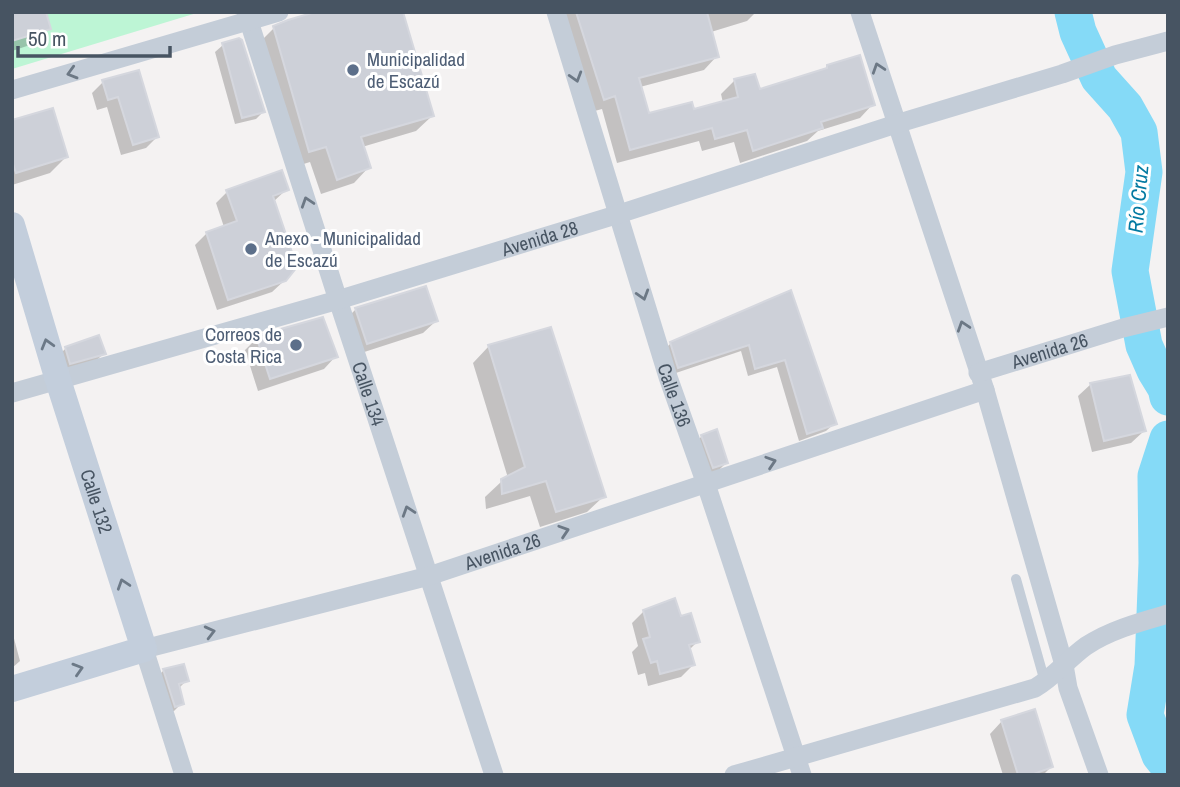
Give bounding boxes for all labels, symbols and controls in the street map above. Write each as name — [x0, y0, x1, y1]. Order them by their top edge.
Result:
scale bar — [18, 14, 170, 58]
text: 50 m — [28, 24, 66, 53]
place label: Municipalidad de Escazú — [367, 46, 465, 94]
marker: Municipalidad de Escazú — [345, 62, 361, 78]
one-way arrow — [872, 63, 887, 75]
one-way arrow — [66, 65, 78, 79]
one-way arrow — [568, 71, 583, 83]
water label: Río Cruz — [1121, 164, 1155, 234]
one-way arrow — [301, 196, 315, 209]
street label: Avenida 28 — [497, 214, 581, 262]
place label: Anexo - Municipalidad de Escazú — [264, 225, 421, 273]
marker: Anexo - Municipalidad de Escazú — [243, 241, 259, 257]
one-way arrow — [635, 289, 650, 301]
one-way arrow — [956, 320, 971, 332]
place label: Correos de Costa Rica — [205, 321, 282, 369]
street label: Avenida 26 — [1007, 327, 1091, 375]
marker: Correos de Costa Rica — [288, 337, 304, 353]
one-way arrow — [41, 338, 56, 350]
street label: Calle 134 — [346, 358, 392, 429]
street label: Calle 136 — [652, 360, 698, 430]
one-way arrow — [765, 456, 777, 470]
street label: Calle 132 — [74, 466, 119, 537]
one-way arrow — [402, 506, 416, 518]
one-way arrow — [557, 525, 569, 539]
street label: Avenida 26 — [460, 527, 544, 577]
one-way arrow — [117, 579, 131, 591]
one-way arrow — [204, 626, 216, 640]
one-way arrow — [71, 663, 83, 678]

